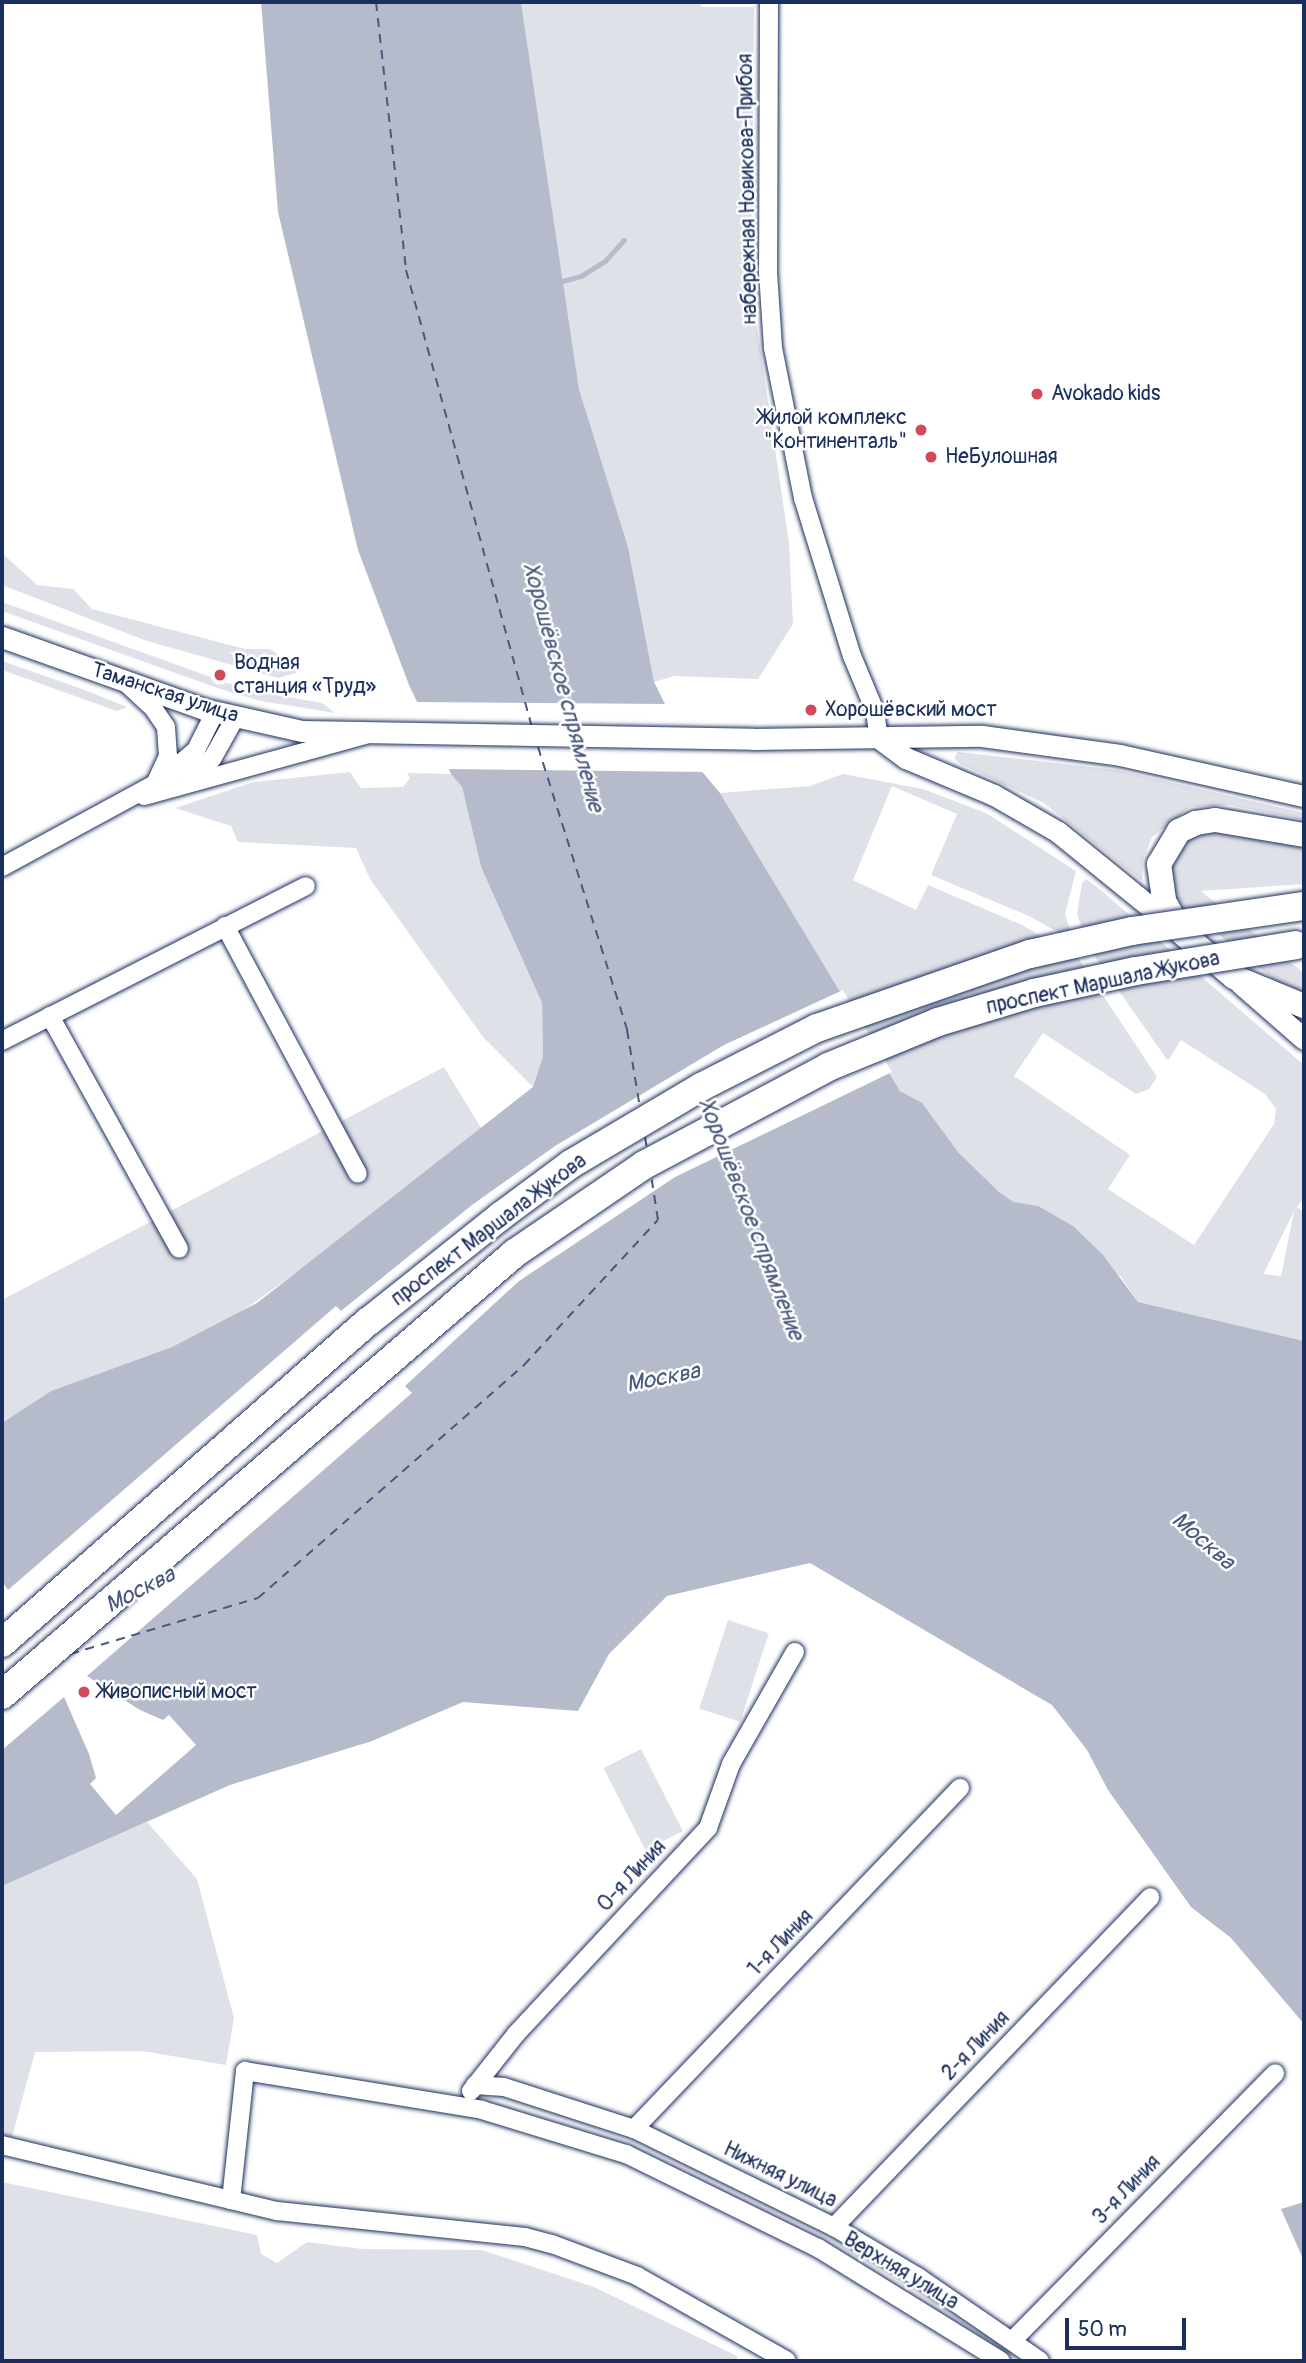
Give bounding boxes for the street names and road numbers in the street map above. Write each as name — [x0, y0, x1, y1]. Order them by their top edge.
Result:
street label: набережная Новикова-Прибоя — [733, 53, 763, 325]
street label: Таманская улица — [88, 657, 242, 729]
street label: проспект Маршала Жукова — [984, 946, 1222, 1020]
street label: проспект Маршала Жукова — [386, 1148, 592, 1312]
street label: 0-я Линия — [592, 1835, 672, 1917]
street label: 1-я Линия — [743, 1904, 819, 1982]
street label: 2-я Линия — [937, 2006, 1015, 2086]
street label: Нижняя улица — [719, 2137, 841, 2213]
street label: 3-я Линия — [1088, 2150, 1166, 2230]
street label: Верхняя улица — [839, 2227, 963, 2315]

